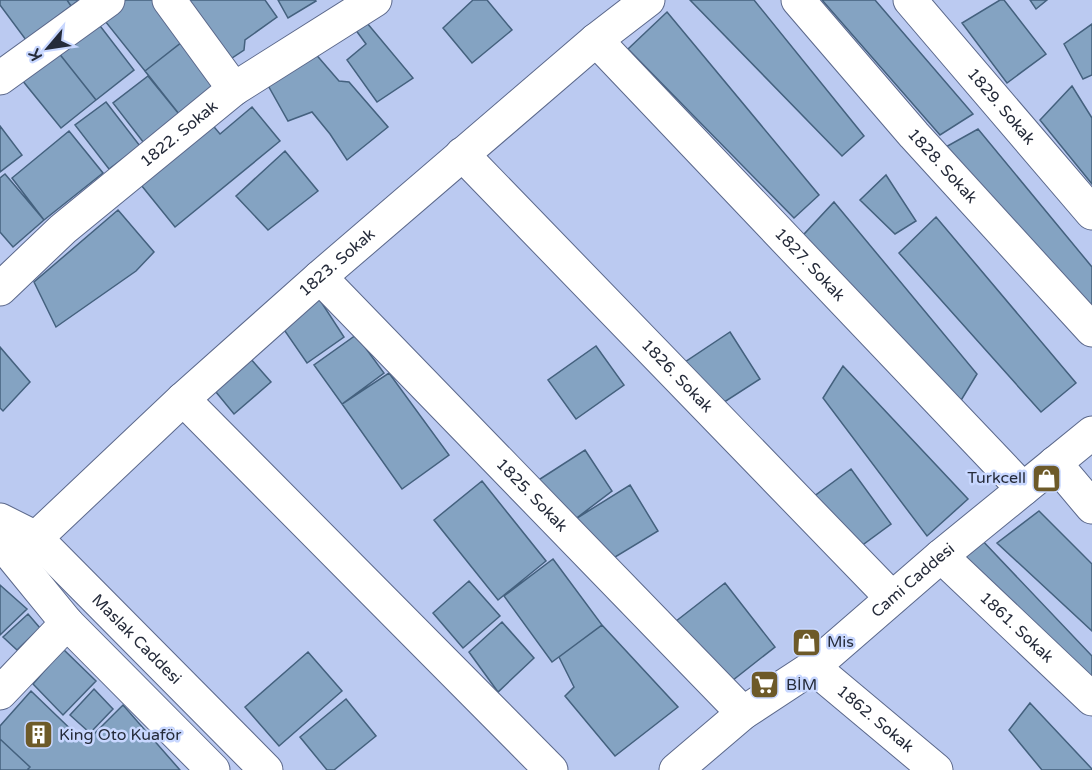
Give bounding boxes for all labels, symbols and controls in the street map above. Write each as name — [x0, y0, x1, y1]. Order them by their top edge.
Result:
north arrow — [18, 18, 78, 78]
text: K — [24, 45, 47, 64]
street label: 1829. Sokak — [963, 64, 1039, 149]
street label: 1822. Sokak — [136, 96, 222, 172]
street label: 1828. Sokak — [903, 125, 982, 208]
street label: 1823. Sokak — [295, 224, 379, 301]
street label: 1827. Sokak — [770, 224, 849, 306]
street label: 1826. Sokak — [637, 335, 717, 417]
street label: 1825. Sokak — [492, 454, 572, 536]
shop icon: Turkcell — [1031, 462, 1063, 494]
place label: Turkcell — [967, 468, 1026, 488]
street label: Cami Caddesi — [867, 539, 959, 622]
street label: 1861. Sokak — [975, 588, 1058, 667]
street label: Maslak Caddesi — [87, 590, 186, 689]
shop icon: Mis — [790, 626, 822, 658]
place label: Mis — [827, 632, 854, 652]
supermarket icon: BİM — [749, 669, 781, 701]
place label: BİM — [786, 675, 817, 695]
street label: 1862. Sokak — [832, 681, 918, 757]
building icon: King Oto Kuaför — [22, 719, 54, 751]
place label: King Oto Kuaför — [59, 725, 182, 745]

